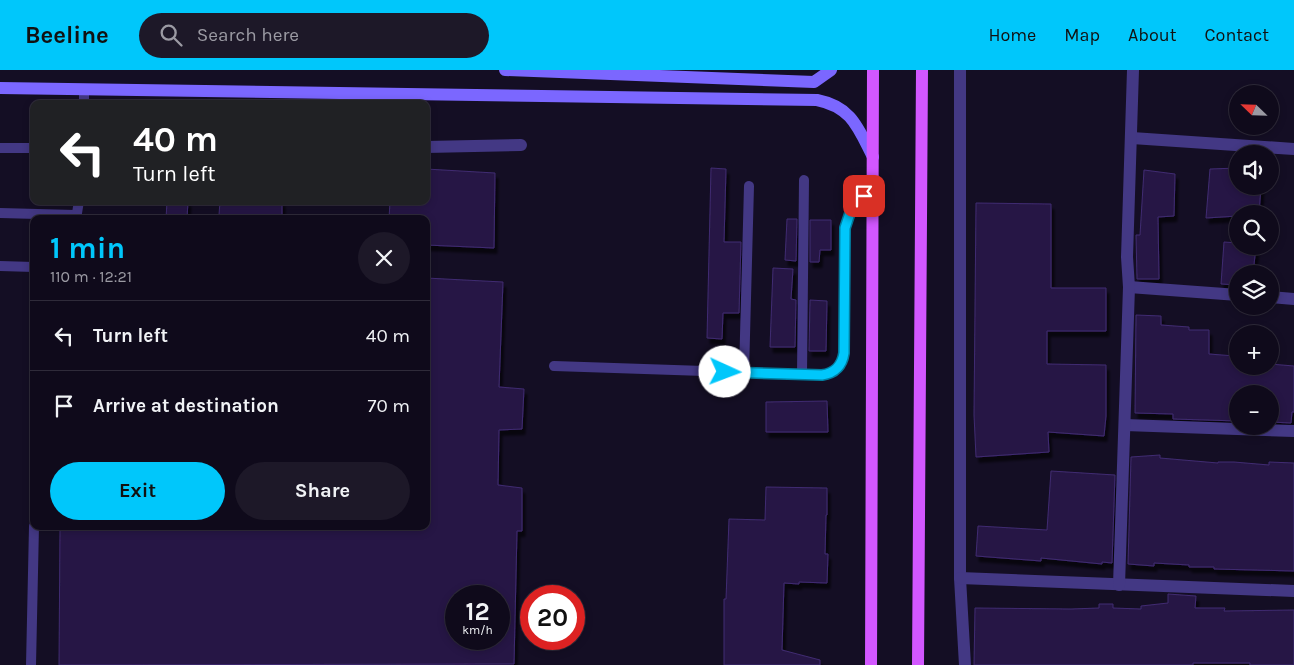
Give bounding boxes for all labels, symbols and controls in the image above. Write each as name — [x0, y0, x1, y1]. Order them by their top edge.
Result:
search box — [139, 13, 489, 58]
text: Beeline — [25, 21, 109, 49]
icon: search — [157, 21, 185, 49]
text: Search here — [197, 24, 299, 46]
text: Home — [988, 24, 1036, 46]
text: Map — [1064, 24, 1100, 46]
text: About — [1128, 24, 1177, 46]
text: Contact — [1205, 24, 1269, 46]
north arrow — [1229, 85, 1279, 135]
map controls — [1229, 85, 1279, 435]
text: 40 m — [133, 119, 218, 160]
icon: left — [50, 120, 115, 185]
button: sound — [1229, 145, 1279, 195]
text: Turn left — [133, 161, 216, 187]
pin — [843, 175, 885, 217]
icon: arrive — [850, 182, 878, 210]
button: search — [1229, 205, 1279, 255]
text: 1 min — [50, 230, 125, 266]
button: close — [358, 232, 410, 284]
button: layers — [1229, 265, 1279, 315]
text: 110 m · 12:21 — [50, 267, 132, 286]
icon: left — [50, 322, 78, 350]
text: Turn left — [93, 325, 168, 347]
text: 40 m — [366, 325, 410, 347]
button: + — [1229, 325, 1279, 375]
position arrow — [698, 345, 750, 397]
button: − — [1229, 385, 1279, 435]
icon: arrive — [50, 392, 78, 420]
text: Arrive at destination — [93, 395, 279, 417]
text: 70 m — [368, 395, 410, 417]
button: Exit — [50, 462, 225, 520]
button: Share — [235, 462, 410, 520]
speed limit sign: 20 — [520, 585, 585, 650]
text: 12 — [465, 597, 490, 626]
text: km/h — [462, 623, 493, 637]

